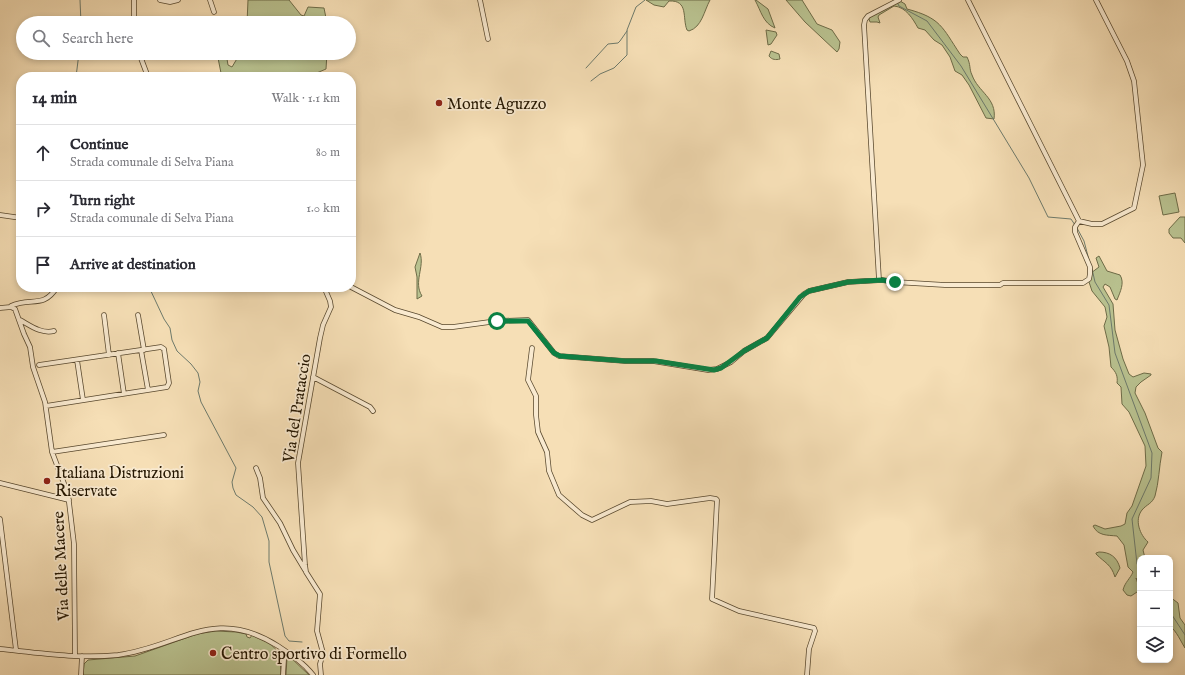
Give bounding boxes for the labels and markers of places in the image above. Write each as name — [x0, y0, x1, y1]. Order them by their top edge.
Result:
place label: Monte Aguzzo — [447, 95, 547, 115]
marker: Monte Aguzzo — [434, 98, 444, 108]
place label: Italiana Distruzioni Riservate — [55, 464, 184, 502]
marker: Italiana Distruzioni Riservate — [42, 476, 52, 486]
place label: Centro sportivo di Formello — [221, 645, 407, 665]
marker: Centro sportivo di Formello — [208, 648, 218, 658]

